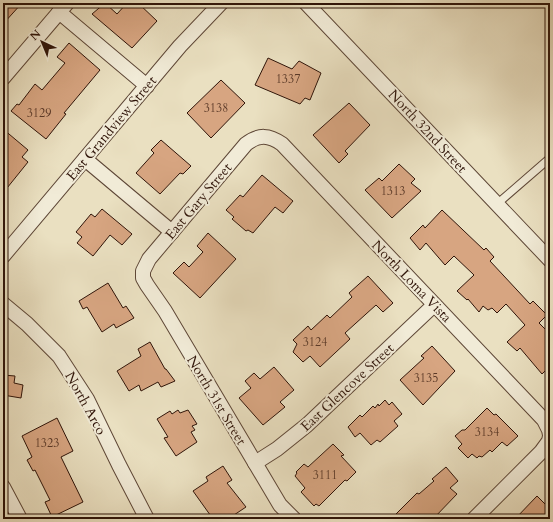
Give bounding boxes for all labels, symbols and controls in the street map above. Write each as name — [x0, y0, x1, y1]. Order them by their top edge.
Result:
north arrow — [22, 22, 62, 62]
text: N — [27, 26, 44, 44]
house number: 1337 — [276, 71, 300, 87]
street label: East Grandview Street — [62, 72, 161, 185]
street label: North 32nd Street — [384, 85, 472, 178]
house number: 3138 — [204, 100, 228, 116]
house number: 3129 — [27, 105, 51, 121]
street label: East Gary Street — [161, 159, 236, 244]
house number: 1313 — [381, 183, 405, 199]
street label: North Loma Vista — [367, 236, 456, 327]
house number: 3124 — [303, 334, 327, 350]
street label: East Glencove Street — [296, 339, 399, 436]
street label: North 31st Street — [182, 352, 251, 449]
street label: North Arco — [60, 368, 111, 439]
house number: 3135 — [414, 370, 438, 386]
house number: 3134 — [475, 424, 499, 440]
house number: 1323 — [35, 435, 59, 451]
house number: 3111 — [313, 467, 337, 483]

